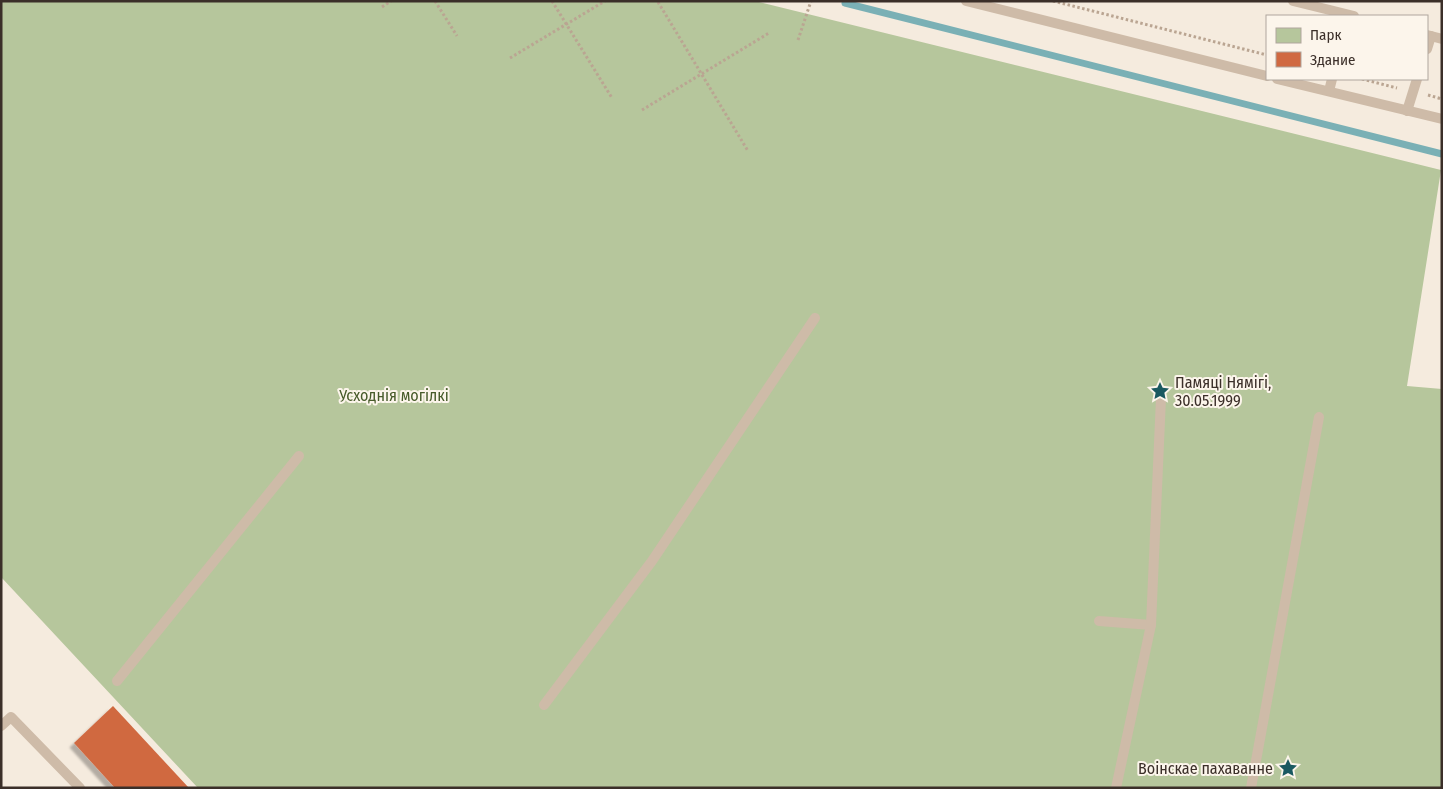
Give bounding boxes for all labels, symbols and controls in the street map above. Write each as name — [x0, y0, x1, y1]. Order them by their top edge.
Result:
legend — [1266, 15, 1428, 80]
text: Парк — [1310, 26, 1341, 44]
text: Здание — [1310, 51, 1356, 69]
place label: Памяці Нямігі, 30.05.1999 — [1175, 373, 1271, 410]
place icon: Памяці Нямігі, 30.05.1999 — [1149, 380, 1171, 402]
park label: Усходнія могілкі — [338, 386, 449, 405]
place icon: Воінскае пахаванне — [1277, 757, 1299, 779]
place label: Воінскае пахаванне — [1138, 759, 1273, 778]

